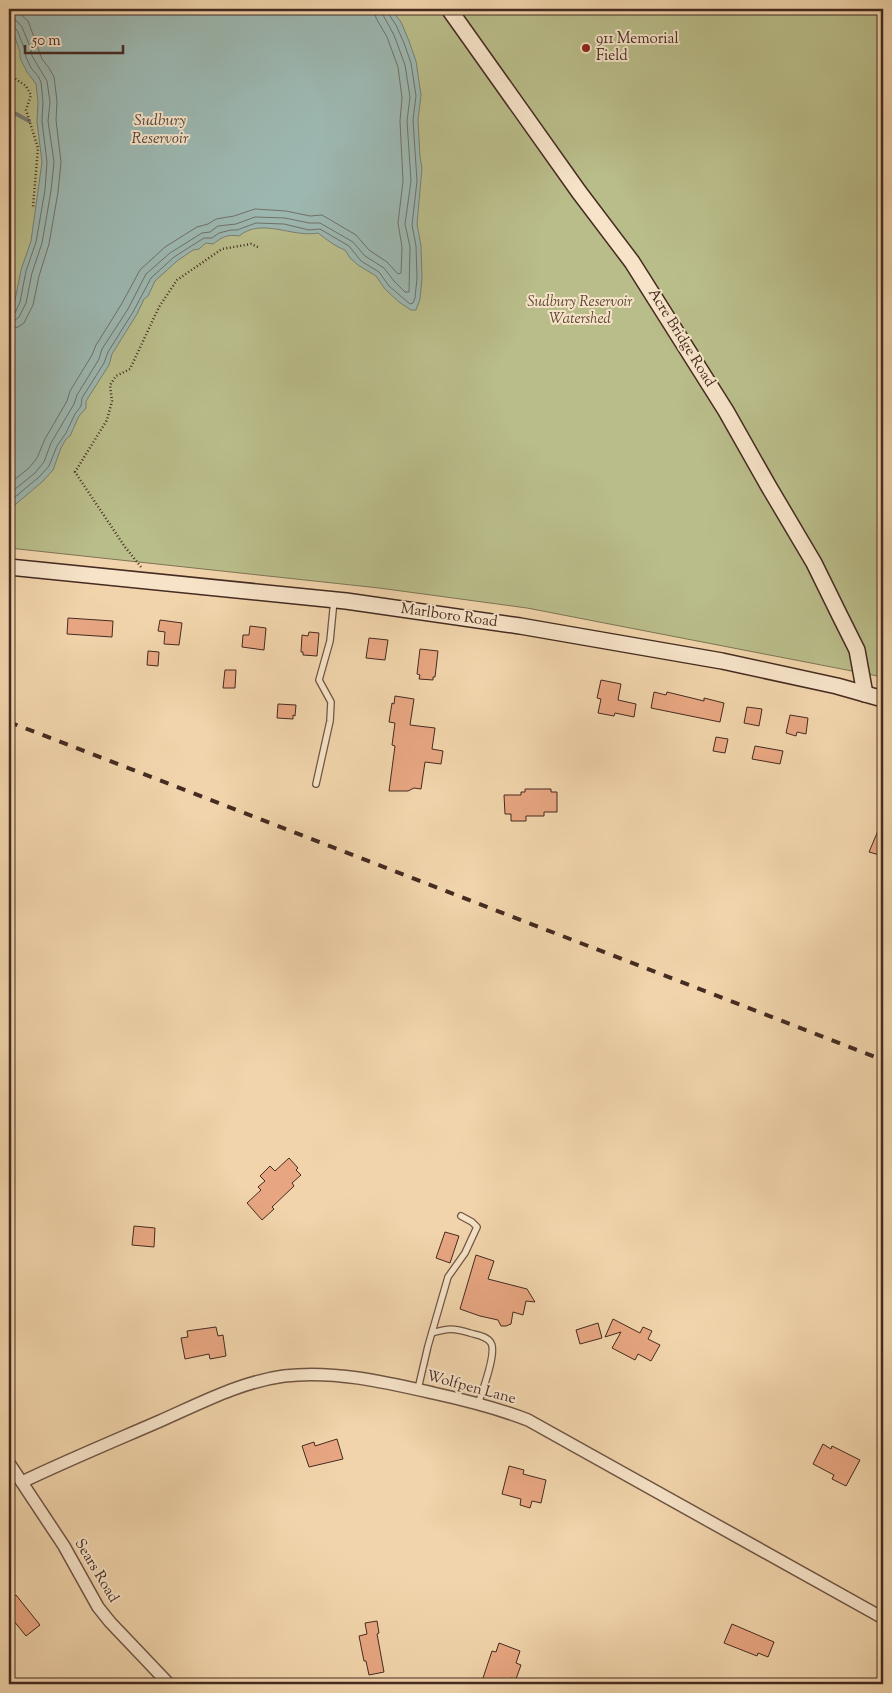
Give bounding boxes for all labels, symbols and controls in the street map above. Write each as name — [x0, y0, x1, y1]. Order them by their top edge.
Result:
scale bar — [25, 22, 122, 54]
place label: 911 Memorial Field — [596, 29, 679, 67]
text: 50 m — [31, 31, 61, 52]
marker: 911 Memorial Field — [580, 42, 592, 54]
water label: Sudbury Reservoir — [131, 110, 189, 151]
street label: Acre Bridge Road — [642, 285, 720, 392]
park label: Sudbury Reservoir Watershed — [527, 292, 633, 330]
street label: Marlboro Road — [399, 599, 499, 633]
street label: Wolfpen Lane — [424, 1366, 518, 1410]
street label: Sears Road — [69, 1535, 124, 1607]

